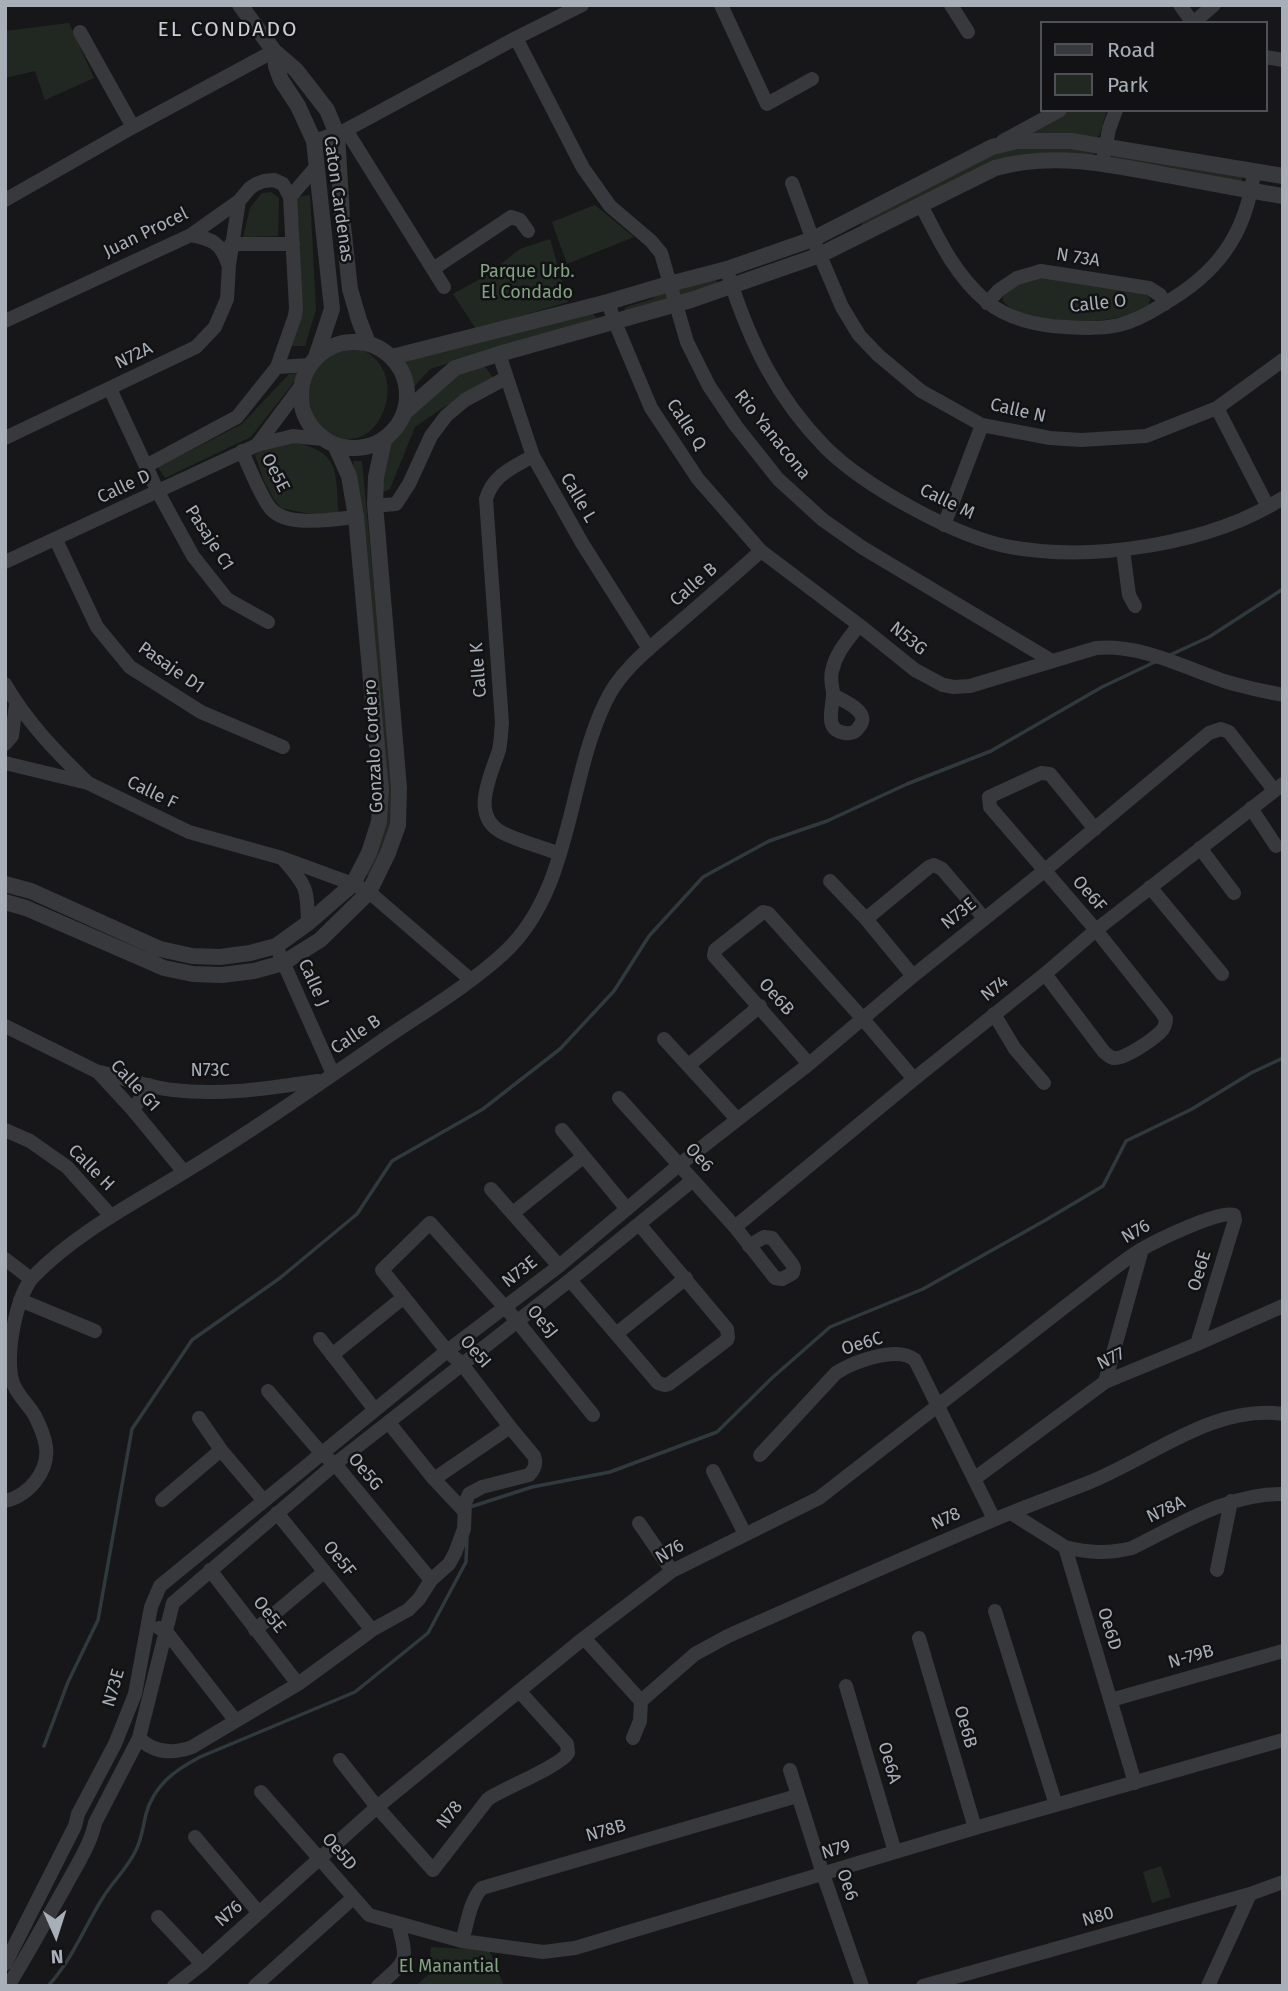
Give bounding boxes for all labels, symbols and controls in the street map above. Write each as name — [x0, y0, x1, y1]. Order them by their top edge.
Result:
district label: EL CONDADO — [159, 17, 297, 43]
legend — [1040, 21, 1267, 112]
text: Road — [1107, 37, 1155, 63]
text: Park — [1107, 72, 1148, 98]
street label: Caton Cardenas — [318, 135, 358, 263]
street label: Juan Procel — [100, 203, 192, 263]
street label: N 73A — [1054, 244, 1102, 272]
park label: Parque Urb. El Condado — [479, 261, 575, 304]
street label: Calle O — [1069, 290, 1127, 318]
street label: N72A — [112, 338, 156, 374]
street label: Rio Yanacona — [729, 386, 815, 484]
street label: Calle N — [988, 394, 1048, 428]
street label: Calle Q — [661, 395, 711, 455]
street label: Oe5E — [256, 450, 294, 496]
street label: Calle D — [94, 465, 154, 509]
street label: Calle L — [555, 469, 601, 527]
street label: Calle M — [916, 479, 978, 525]
street label: Pasaje C1 — [180, 501, 238, 575]
street label: Calle B — [666, 559, 722, 611]
street label: N53G — [885, 618, 931, 660]
street label: Pasaje D1 — [134, 637, 208, 699]
street label: Calle K — [466, 642, 492, 698]
street label: Gonzalo Cordero — [360, 678, 388, 814]
street label: Calle F — [123, 772, 181, 814]
street label: Oe6F — [1067, 872, 1111, 916]
street label: N73E — [937, 893, 981, 935]
street label: Calle J — [293, 956, 333, 1010]
street label: N74 — [977, 971, 1013, 1007]
street label: Oe6B — [754, 974, 798, 1020]
street label: Calle B — [327, 1011, 385, 1059]
street label: Calle G1 — [106, 1056, 164, 1116]
street label: N73C — [190, 1060, 230, 1082]
street label: Oe6 — [680, 1139, 718, 1177]
street label: Calle H — [63, 1140, 119, 1196]
street label: N76 — [1118, 1215, 1154, 1249]
street label: Oe6E — [1184, 1248, 1216, 1294]
street label: N73E — [498, 1252, 542, 1292]
street label: Oe5J — [522, 1301, 562, 1343]
street label: Oe6C — [839, 1328, 885, 1360]
street label: Oe5I — [455, 1331, 495, 1373]
street label: N77 — [1094, 1343, 1128, 1375]
street label: Oe5G — [343, 1449, 387, 1495]
street label: N78A — [1143, 1492, 1189, 1528]
street label: N78 — [928, 1503, 964, 1535]
street label: N76 — [652, 1535, 688, 1569]
street label: Oe5F — [318, 1537, 360, 1581]
street label: Oe5E — [248, 1592, 290, 1638]
street label: Oe6D — [1092, 1605, 1126, 1653]
street label: N-79B — [1166, 1640, 1216, 1674]
street label: N73E — [98, 1666, 130, 1710]
street label: Oe6B — [949, 1703, 981, 1751]
street label: Oe6A — [873, 1740, 905, 1786]
street label: N78 — [432, 1797, 468, 1833]
street label: N78B — [583, 1815, 629, 1847]
street label: Oe5D — [317, 1829, 361, 1875]
street label: N79 — [819, 1835, 853, 1865]
street label: Oe6 — [832, 1866, 862, 1904]
street label: N76 — [211, 1896, 247, 1932]
north arrow — [21, 1900, 91, 1970]
street label: N80 — [1080, 1902, 1116, 1932]
text: N — [50, 1945, 64, 1968]
park label: El Manantial — [399, 1956, 499, 1978]

